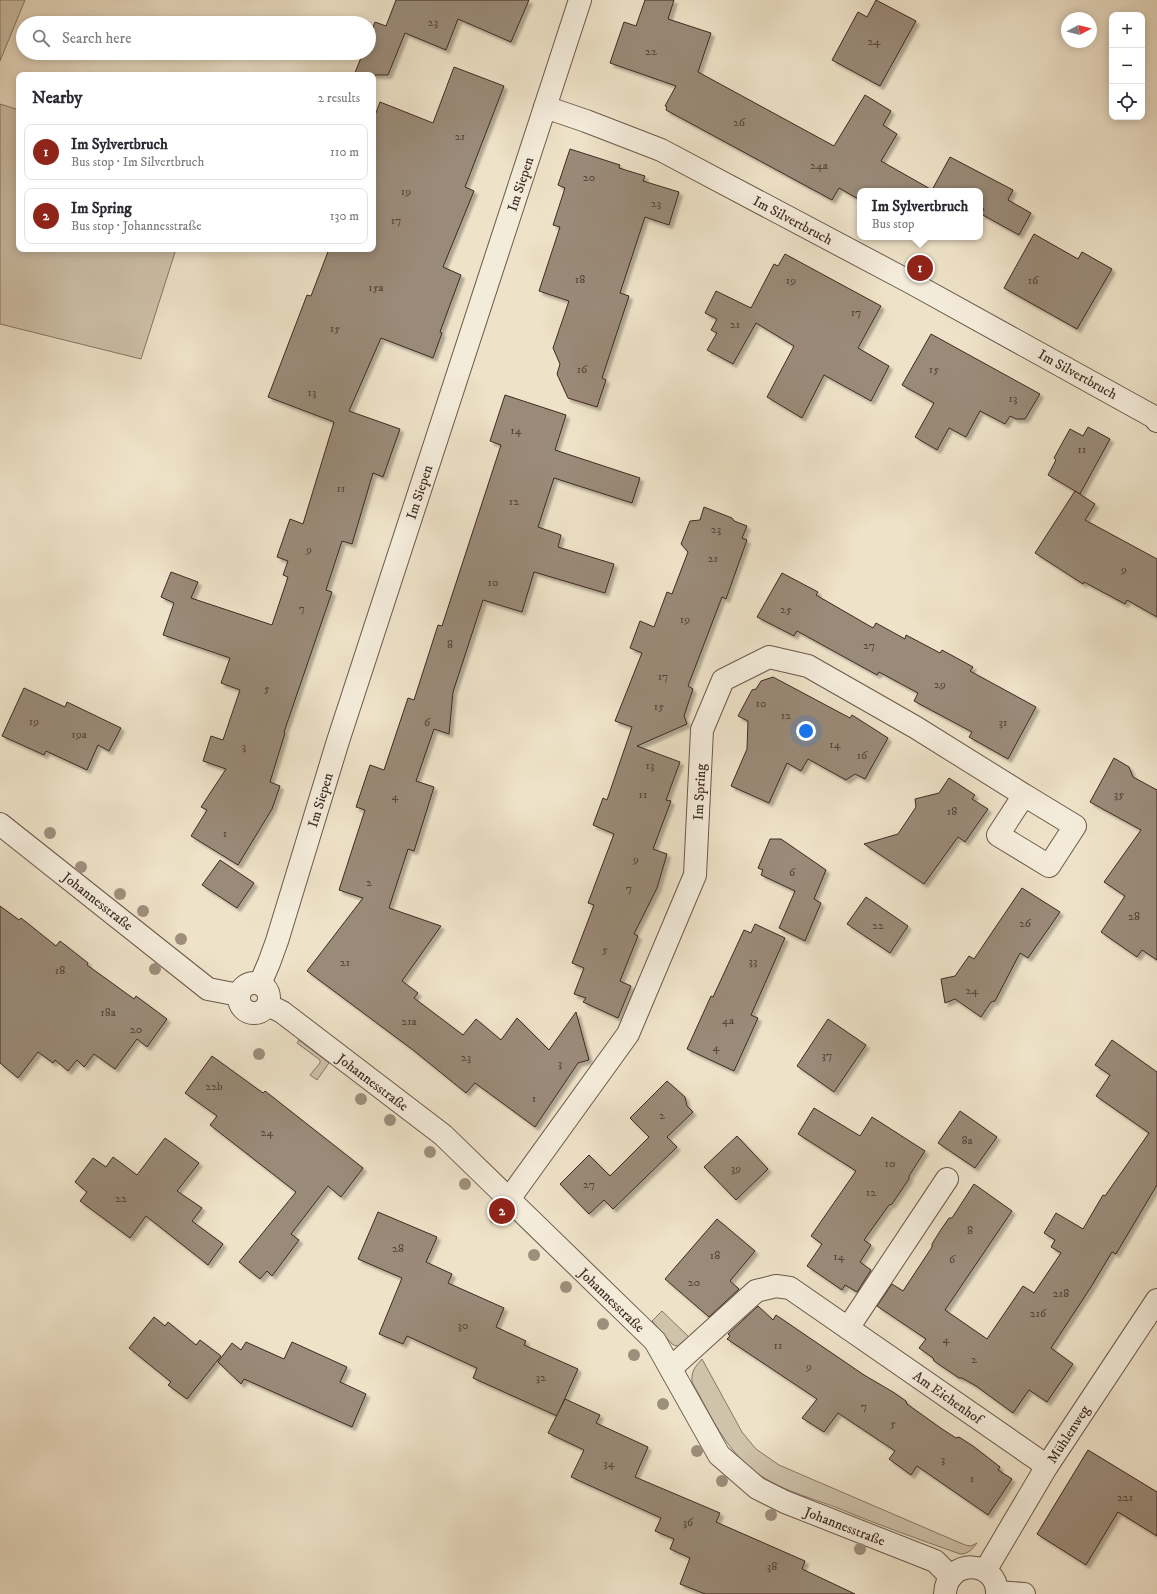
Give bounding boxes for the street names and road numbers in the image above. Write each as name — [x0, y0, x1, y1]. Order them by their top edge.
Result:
street label: Im Siepen — [504, 154, 538, 214]
street label: Im Silvertbruch — [750, 192, 836, 250]
street label: Im Silvertbruch — [1035, 346, 1121, 404]
street label: Im Siepen — [403, 462, 437, 522]
street label: Im Spring — [690, 763, 710, 821]
street label: Im Siepen — [304, 770, 338, 830]
street label: Johannesstraße — [57, 867, 137, 935]
street label: Johannesstraße — [331, 1049, 412, 1116]
street label: Johannesstraße — [573, 1263, 648, 1337]
street label: Am Eichenhof — [909, 1367, 988, 1430]
street label: Mühlenweg — [1043, 1402, 1094, 1467]
street label: Johannesstraße — [800, 1503, 888, 1551]

